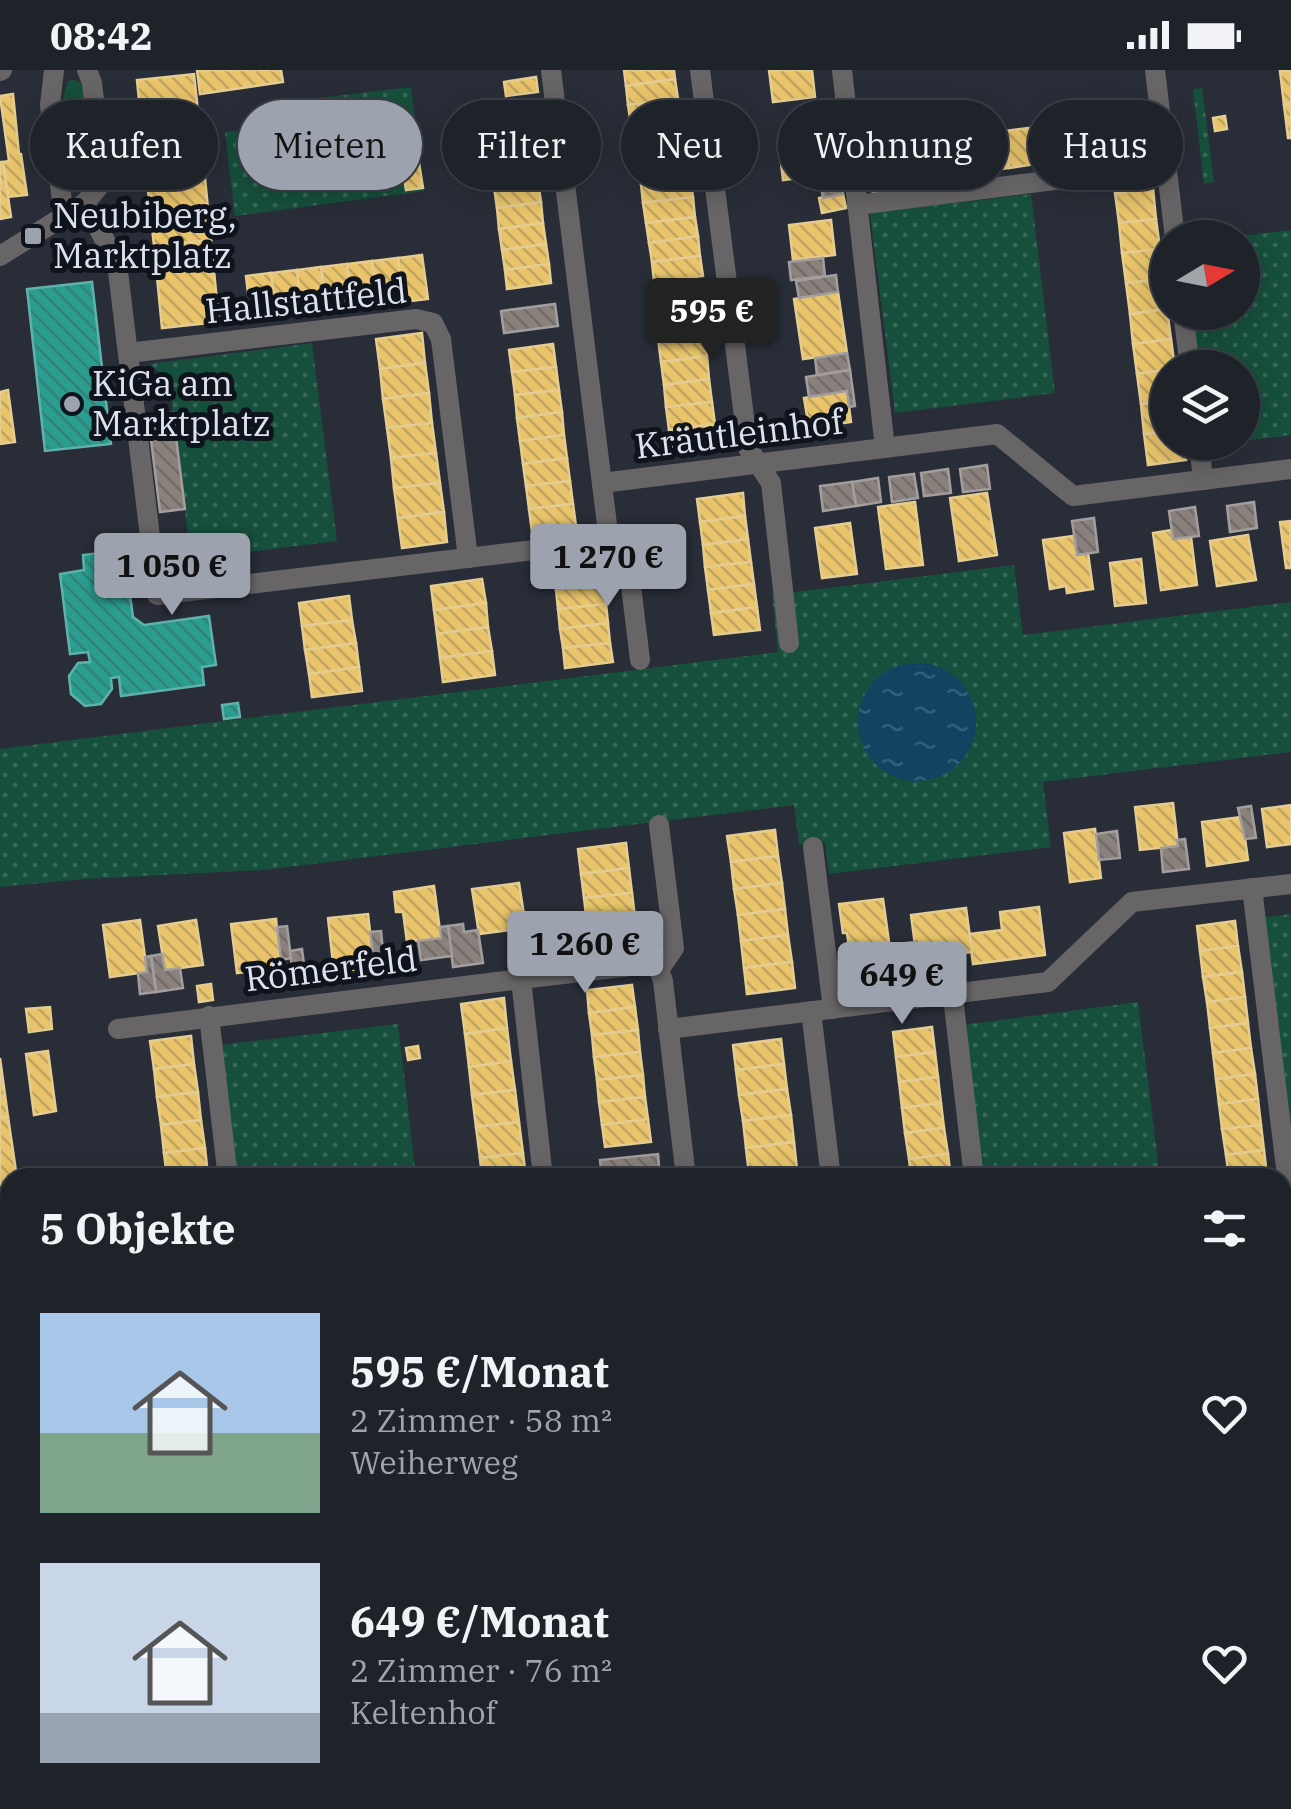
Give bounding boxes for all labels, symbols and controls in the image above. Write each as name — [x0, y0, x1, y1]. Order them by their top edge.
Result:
text: 08:42 — [50, 11, 153, 60]
chip: Kaufen — [30, 100, 218, 190]
chip: Mieten — [238, 100, 422, 190]
chip: Filter — [442, 100, 601, 190]
chip: Neu — [621, 100, 758, 190]
chip: Wohnung — [778, 100, 1008, 190]
chip: Haus — [1028, 100, 1183, 190]
place label: Neubiberg, Marktplatz — [53, 192, 237, 278]
north arrow — [1150, 220, 1260, 330]
map controls — [1150, 220, 1260, 460]
marker: Neubiberg, Marktplatz — [22, 225, 44, 247]
street label: Hallstattfeld — [203, 267, 409, 333]
pin: 595 € — [642, 278, 782, 363]
text: 595 € — [670, 289, 754, 331]
button: layers — [1150, 350, 1260, 460]
place label: KiGa am Marktplatz — [92, 360, 270, 446]
marker: KiGa am Marktplatz — [61, 393, 83, 415]
street label: Kräutleinhof — [632, 397, 847, 469]
pin: 1 270 € — [516, 524, 700, 609]
pin: 1 050 € — [80, 533, 264, 618]
text: 1 270 € — [552, 535, 664, 577]
text: 1 050 € — [116, 544, 228, 586]
pin: 1 260 € — [493, 911, 677, 996]
text: 1 260 € — [529, 922, 641, 964]
street label: Römerfeld — [242, 935, 420, 1001]
pin: 649 € — [832, 942, 972, 1027]
text: 649 € — [860, 953, 944, 995]
text: 5 Objekte — [40, 1201, 236, 1256]
icon: filters — [1197, 1201, 1252, 1256]
text: 595 €/Monat — [350, 1344, 609, 1399]
icon: home — [120, 1353, 240, 1473]
icon: heart — [1197, 1386, 1252, 1441]
text: 2 Zimmer · 58 m² — [350, 1399, 612, 1441]
text: Weiherweg — [350, 1441, 518, 1483]
text: 649 €/Monat — [350, 1594, 609, 1649]
icon: home — [120, 1603, 240, 1723]
icon: heart — [1197, 1636, 1252, 1691]
text: 2 Zimmer · 76 m² — [350, 1649, 612, 1691]
text: Keltenhof — [350, 1691, 496, 1733]

